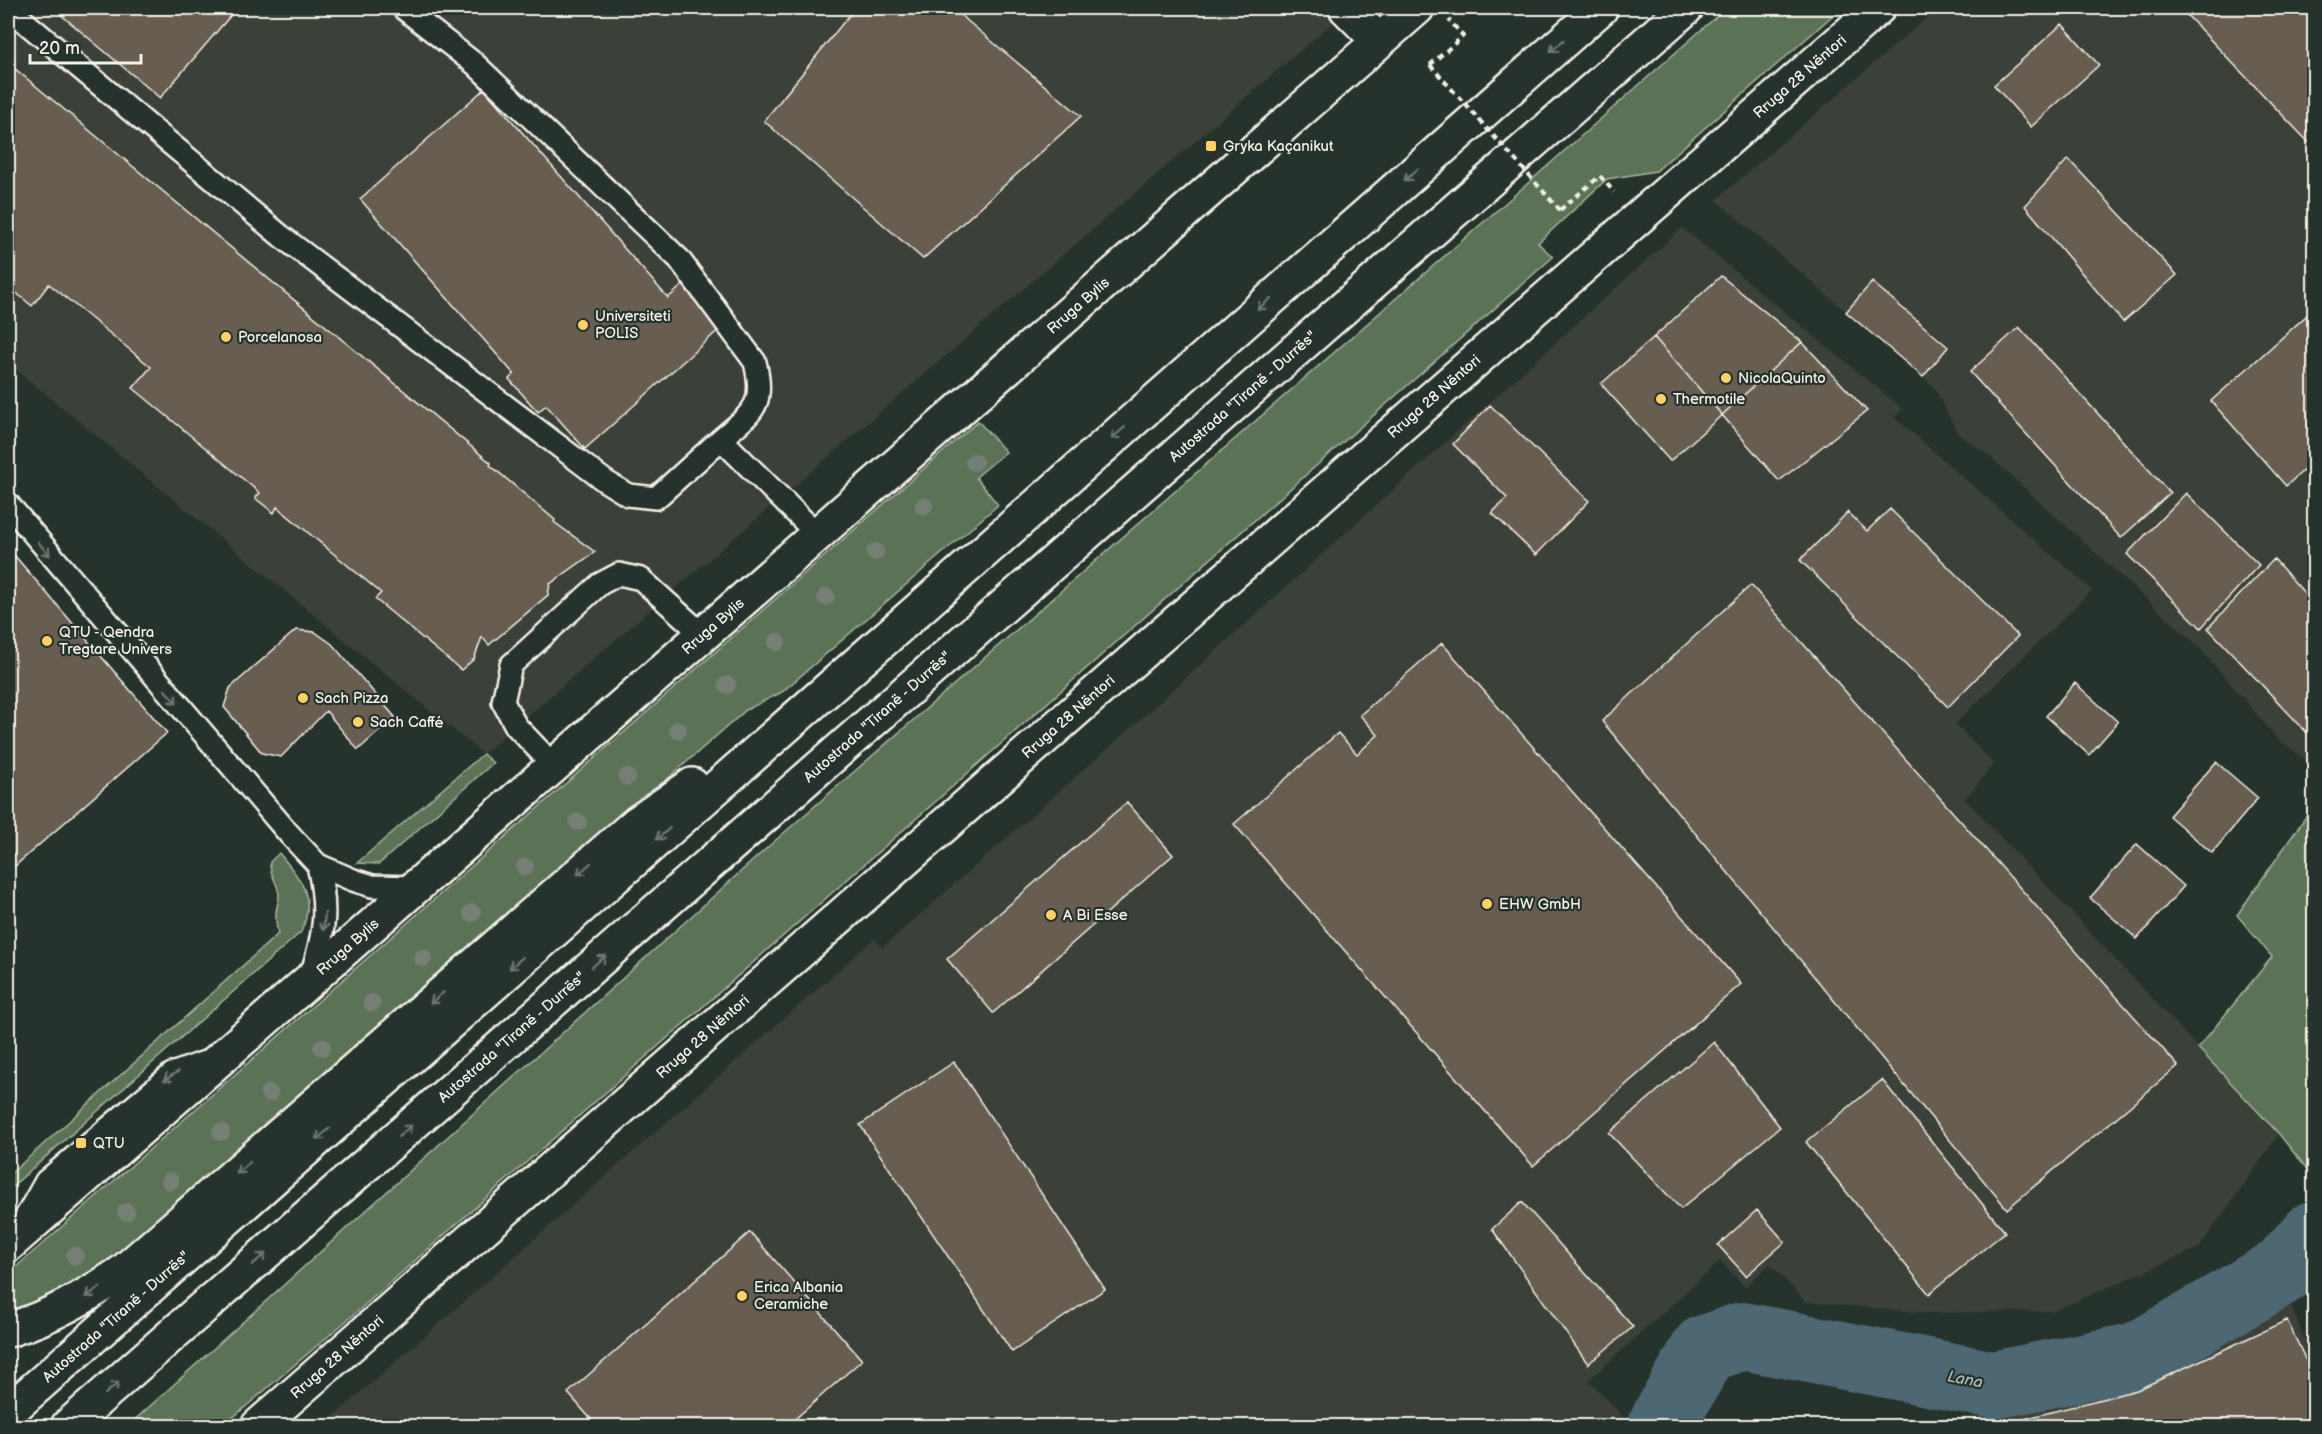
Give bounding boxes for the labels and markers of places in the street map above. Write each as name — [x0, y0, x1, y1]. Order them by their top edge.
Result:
place label: Gryka Kaçanikut — [1223, 137, 1334, 156]
marker: Gryka Kaçanikut — [1204, 139, 1218, 153]
place label: Universiteti POLIS — [595, 307, 671, 343]
marker: Universiteti POLIS — [576, 318, 590, 332]
place label: Porcelanosa — [238, 328, 322, 347]
marker: Porcelanosa — [219, 330, 233, 344]
place label: NicolaQuinto — [1738, 369, 1826, 388]
marker: NicolaQuinto — [1719, 371, 1733, 385]
place label: Thermotile — [1673, 390, 1745, 409]
marker: Thermotile — [1654, 392, 1668, 406]
place label: QTU - Qendra Tregtare Univers — [59, 623, 172, 659]
marker: QTU - Qendra Tregtare Univers — [40, 634, 54, 648]
place label: Sach Pizza — [315, 689, 389, 708]
marker: Sach Pizza — [296, 691, 310, 705]
place label: Sach Caffé — [370, 713, 444, 732]
marker: Sach Caffé — [351, 715, 365, 729]
place label: EHW GmbH — [1499, 895, 1581, 914]
marker: EHW GmbH — [1480, 897, 1494, 911]
place label: A Bi Esse — [1063, 906, 1128, 925]
marker: A Bi Esse — [1044, 908, 1058, 922]
place label: QTU — [93, 1134, 125, 1153]
marker: QTU — [74, 1136, 88, 1150]
place label: Erica Albania Ceramiche — [754, 1278, 843, 1314]
marker: Erica Albania Ceramiche — [735, 1289, 749, 1303]

